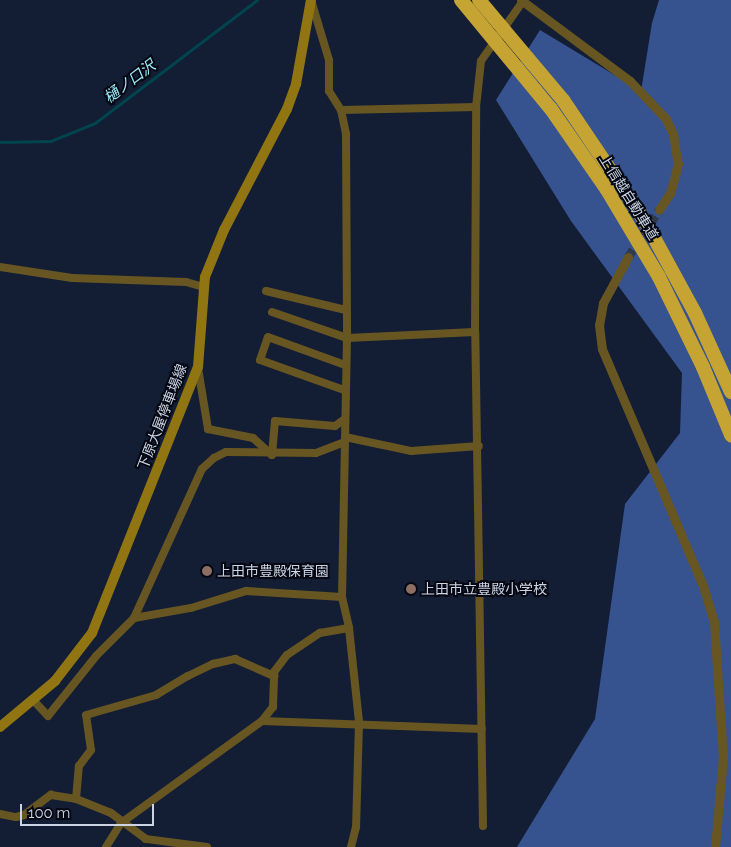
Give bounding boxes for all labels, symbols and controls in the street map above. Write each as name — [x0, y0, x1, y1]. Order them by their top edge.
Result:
water label: 樋ノ口沢 — [101, 57, 159, 107]
street label: 上信越自動車道 — [596, 151, 662, 243]
street label: 下原大屋停車場線 — [134, 362, 190, 472]
place label: 上田市豊殿保育園 — [217, 563, 329, 579]
marker: 上田市豊殿保育園 — [201, 565, 213, 577]
place label: 上田市立豊殿小学校 — [421, 581, 547, 597]
marker: 上田市立豊殿小学校 — [405, 583, 417, 595]
scale bar — [22, 794, 156, 826]
text: 100 m — [28, 804, 70, 822]

